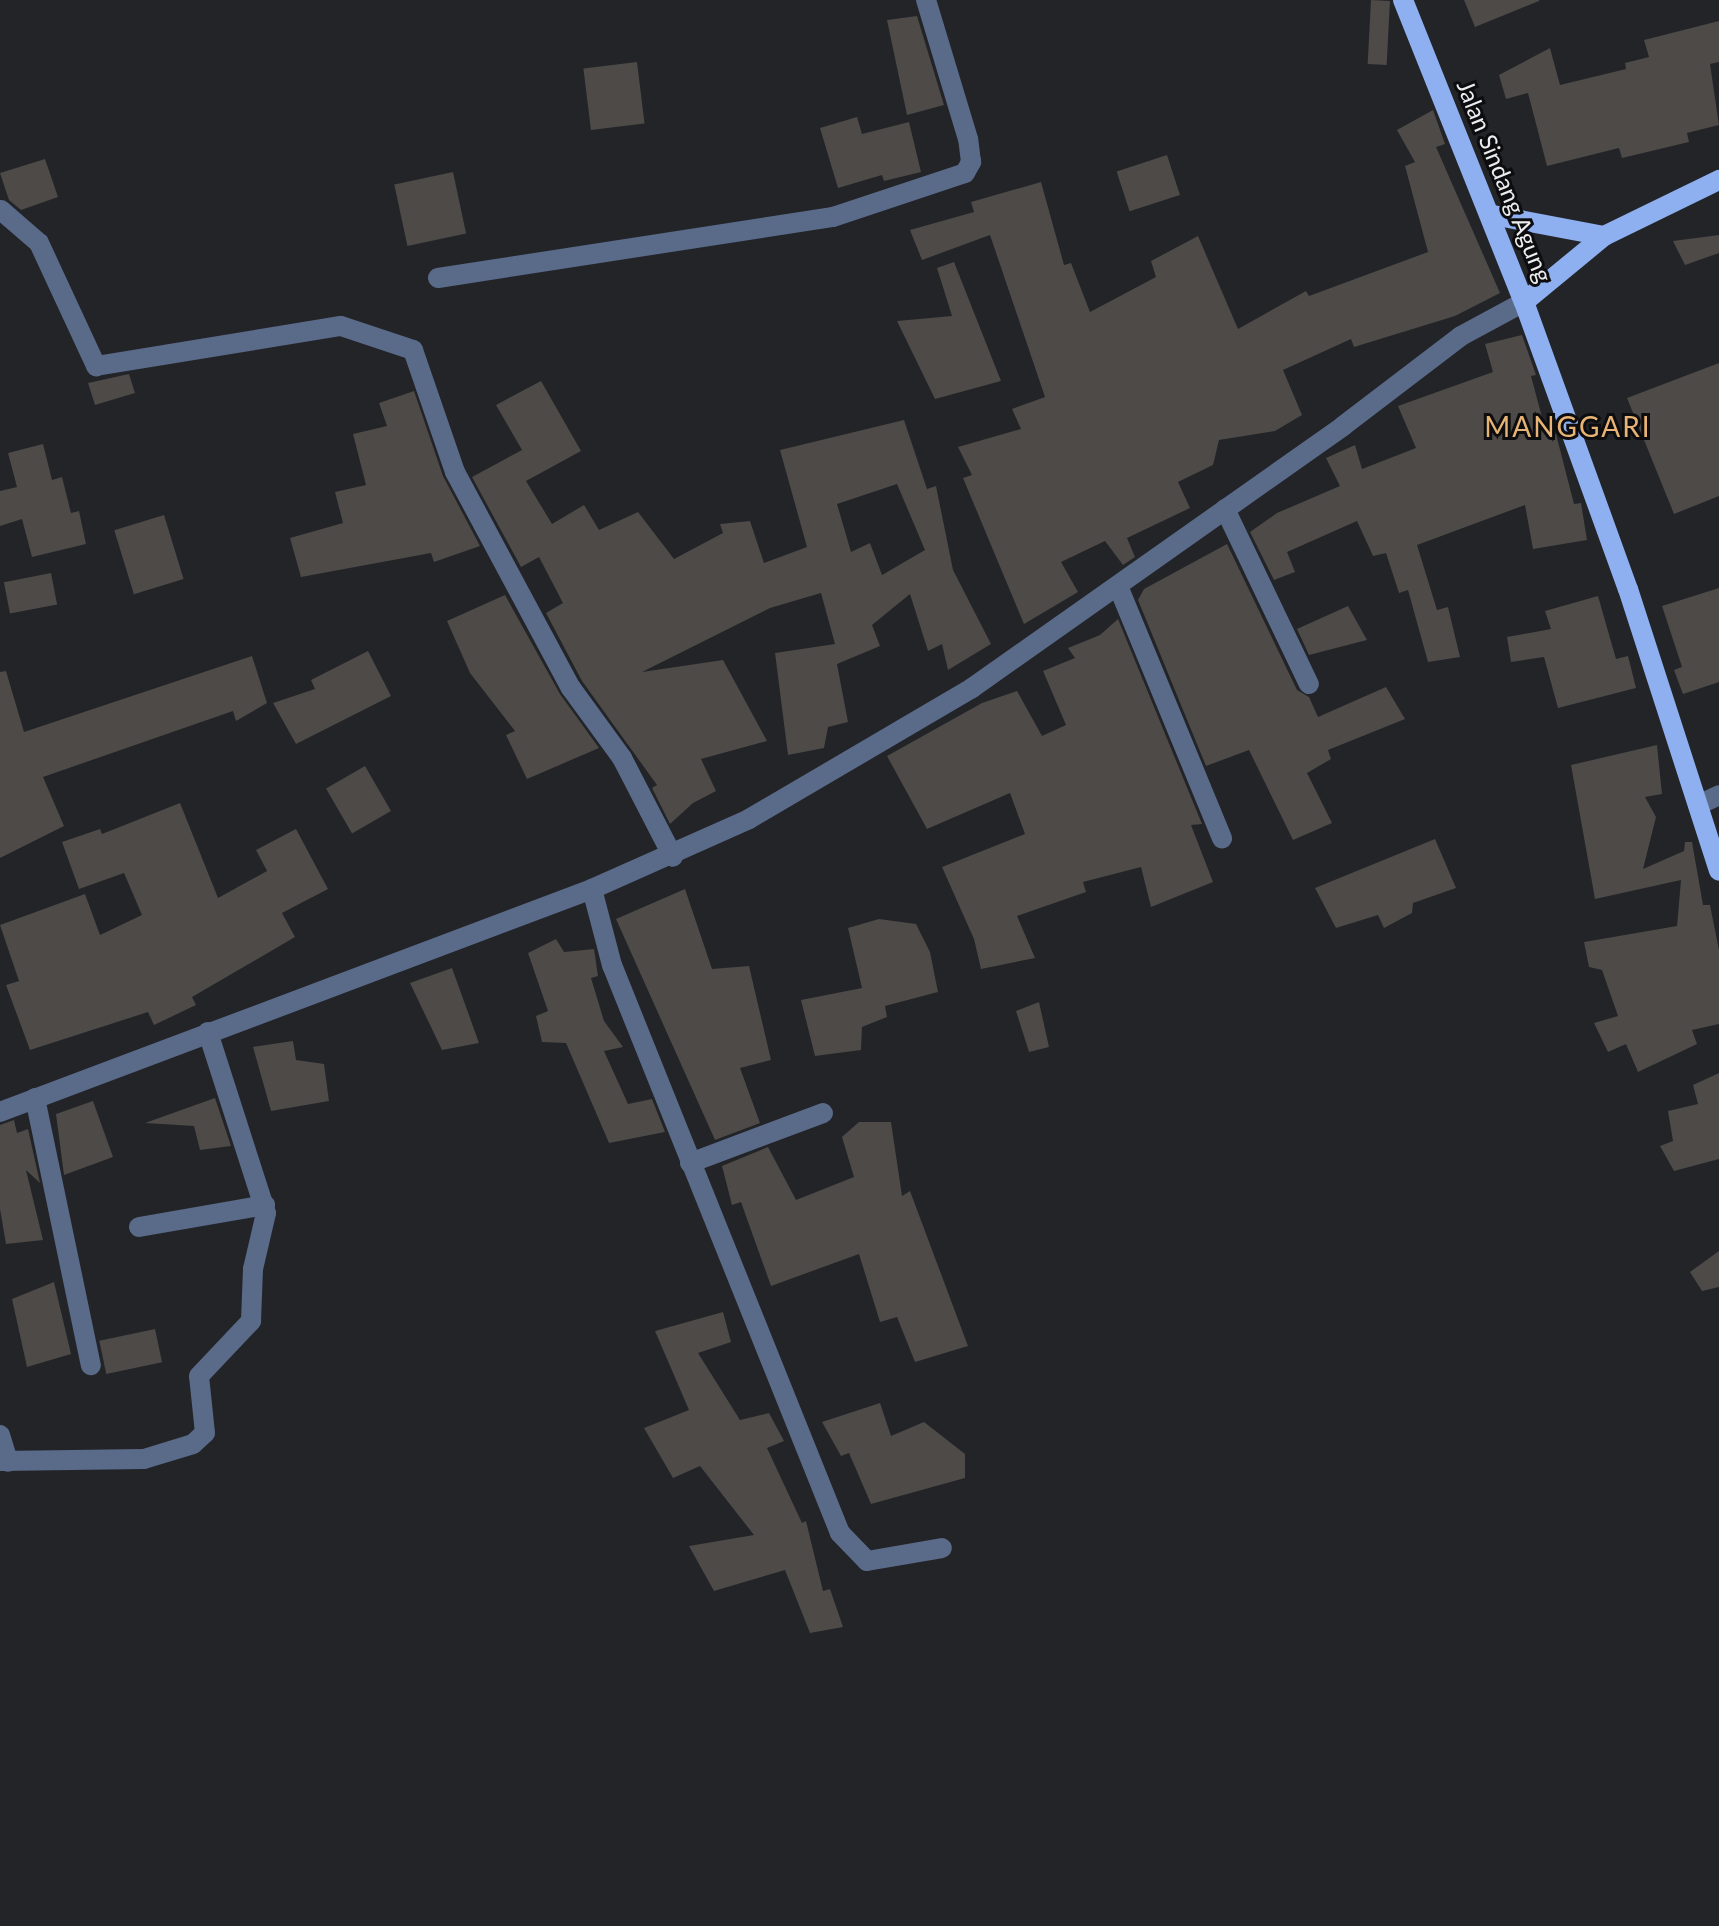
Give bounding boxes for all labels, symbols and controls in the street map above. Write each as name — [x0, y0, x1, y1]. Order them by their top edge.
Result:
street label: Jalan Sindang Agung — [1451, 75, 1559, 287]
district label: MANGGARI — [1484, 409, 1652, 443]

